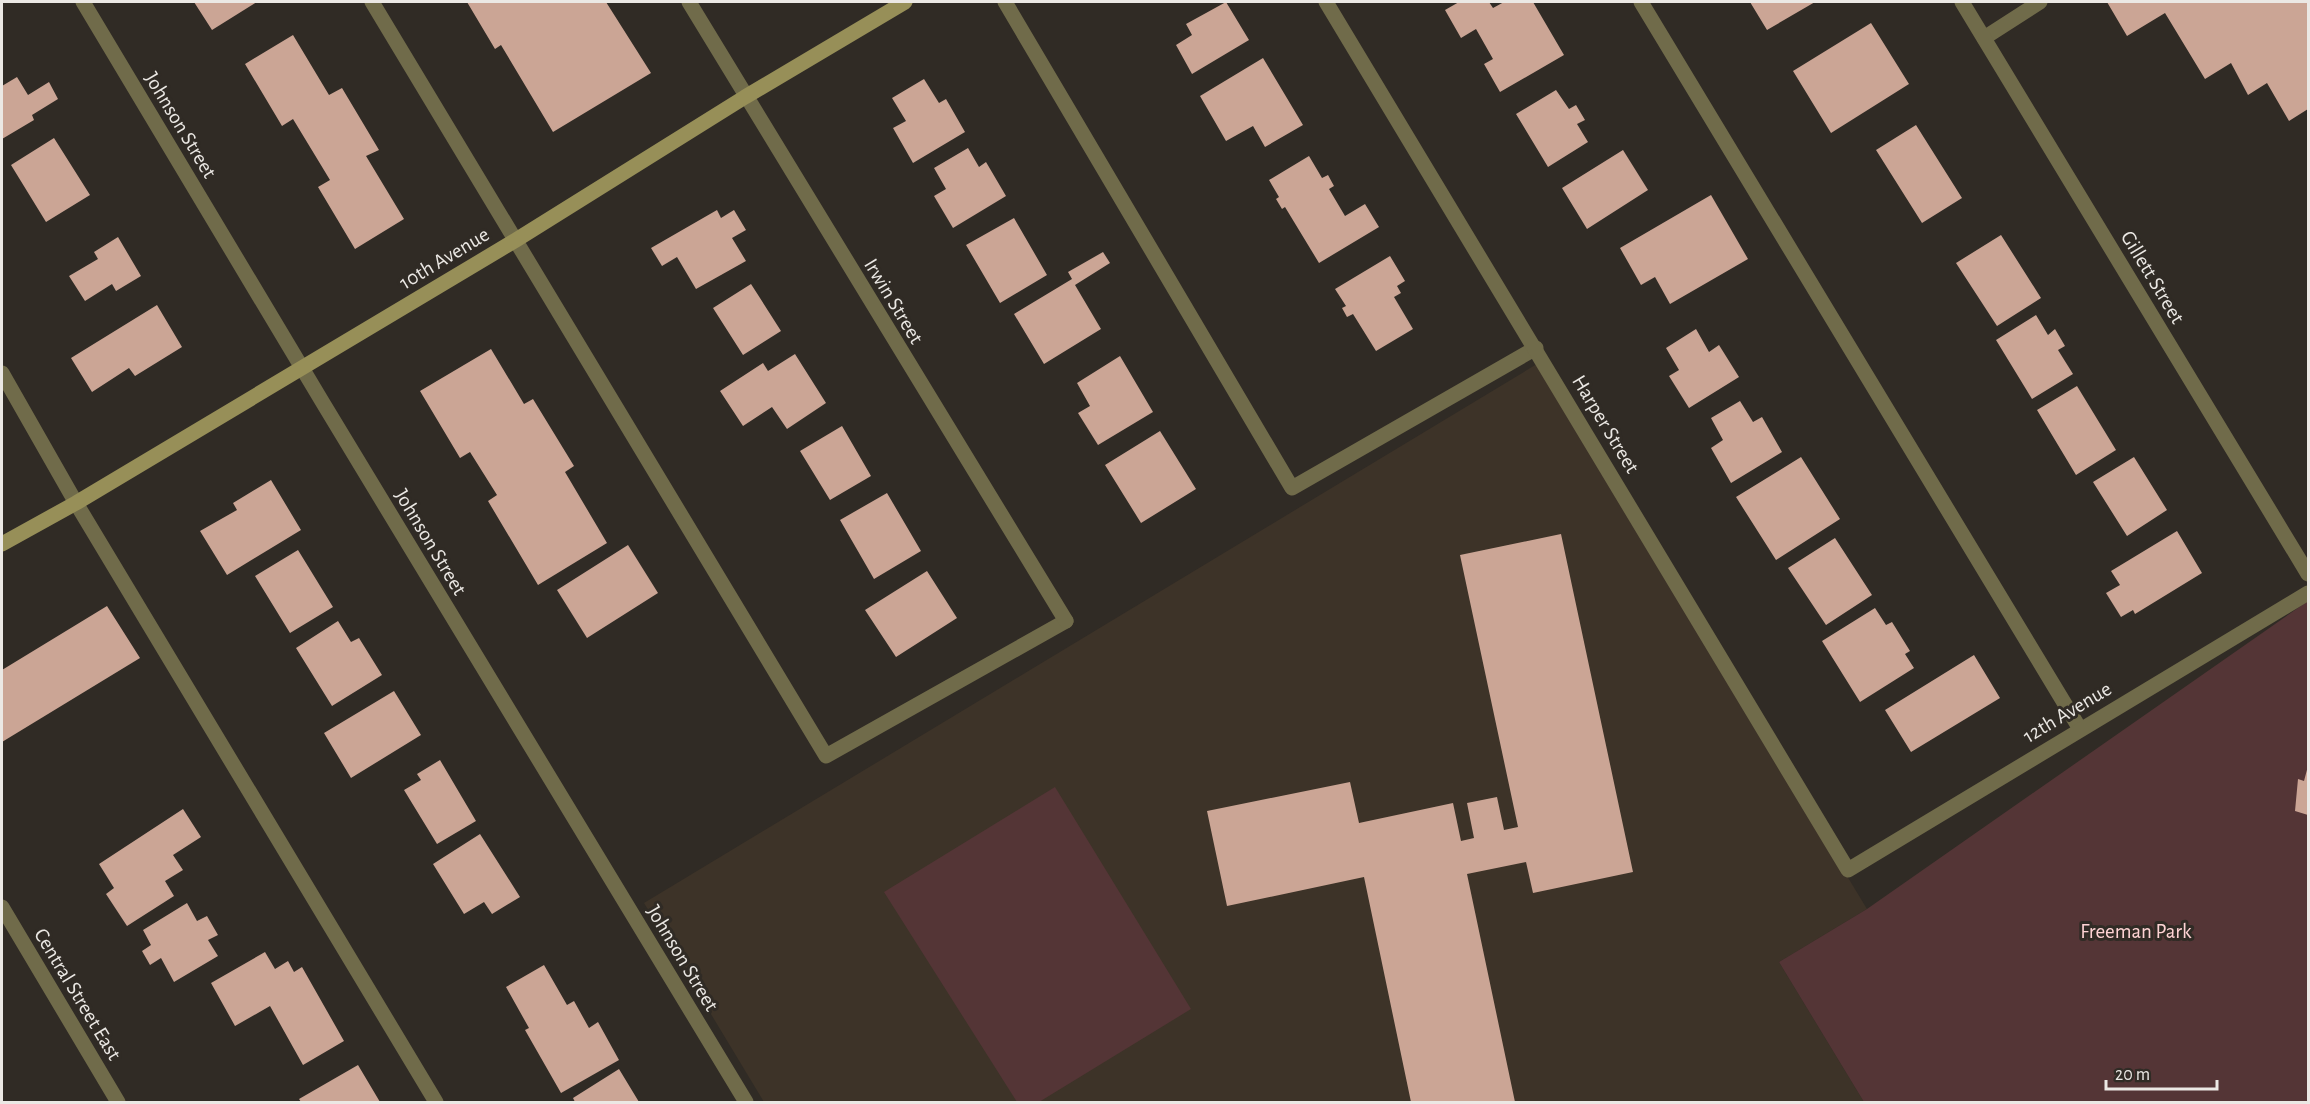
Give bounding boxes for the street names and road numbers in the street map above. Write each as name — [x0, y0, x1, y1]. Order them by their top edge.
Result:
street label: Johnson Street — [141, 69, 221, 182]
street label: 10th Avenue — [396, 224, 493, 293]
street label: Gillett Street — [2117, 227, 2189, 328]
street label: Irwin Street — [860, 255, 927, 348]
street label: Harper Street — [1568, 372, 1643, 477]
street label: Johnson Street — [391, 486, 471, 599]
street label: 12th Avenue — [2019, 678, 2115, 747]
street label: Johnson Street — [643, 902, 723, 1015]
street label: Central Street East — [30, 925, 125, 1064]

